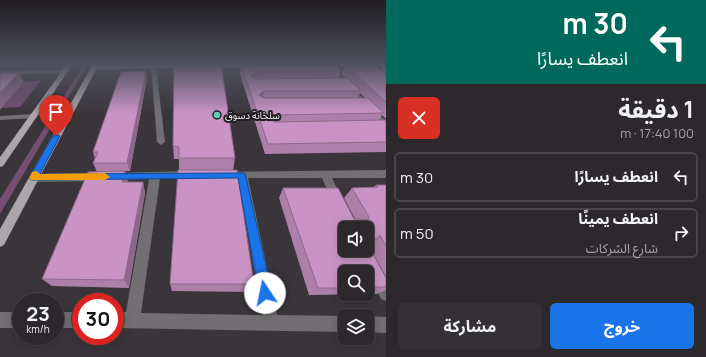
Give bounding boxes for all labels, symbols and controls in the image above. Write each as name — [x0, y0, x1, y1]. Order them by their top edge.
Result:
text: 30 m — [562, 4, 628, 42]
icon: left — [642, 16, 694, 68]
text: انعطف يسارًا — [537, 46, 628, 70]
text: 1 دقيقة — [618, 92, 694, 125]
pin — [39, 95, 73, 136]
button: close — [398, 97, 440, 139]
icon: arrive — [45, 101, 67, 123]
place label: سلخانة دسوق — [225, 108, 280, 122]
marker: سلخانة دسوق — [212, 110, 222, 120]
text: 100 m · 17:40 — [620, 124, 694, 142]
text: انعطف يسارًا — [574, 166, 658, 187]
icon: left — [670, 166, 692, 188]
text: 30 m — [400, 167, 433, 188]
text: انعطف يمينًا — [578, 208, 658, 229]
map controls — [338, 221, 374, 345]
button: sound — [338, 221, 374, 257]
icon: right — [670, 222, 692, 244]
text: 50 m — [400, 223, 434, 244]
text: شارع الشركات — [586, 239, 658, 257]
button: search — [338, 265, 374, 301]
position arrow — [244, 272, 286, 314]
speed limit sign: 30 — [72, 293, 124, 345]
text: 23 — [26, 300, 50, 327]
button: مشاركة — [398, 303, 542, 349]
button: خروج — [550, 303, 694, 349]
button: layers — [338, 309, 374, 345]
text: km/h — [26, 322, 50, 336]

